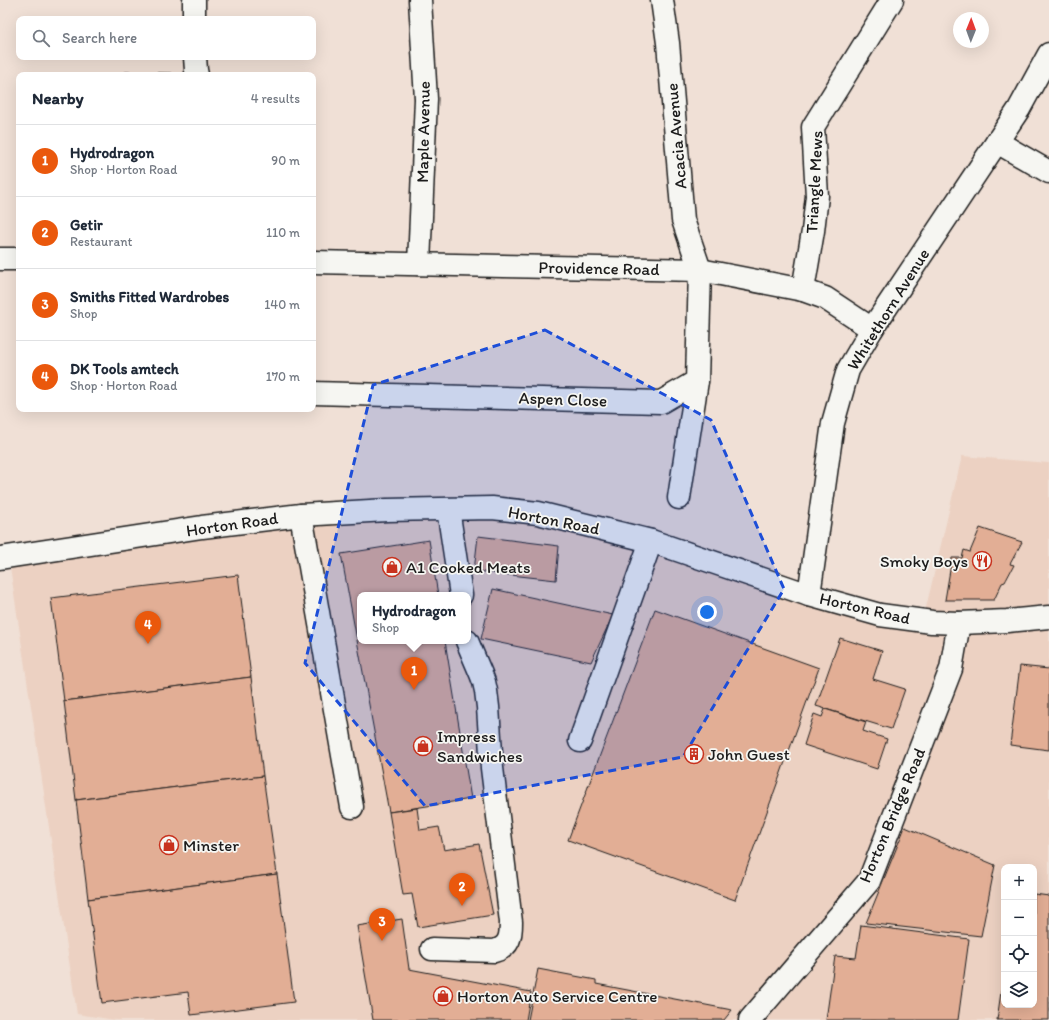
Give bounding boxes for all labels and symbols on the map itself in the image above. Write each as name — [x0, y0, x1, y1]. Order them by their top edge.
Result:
north arrow — [953, 12, 989, 48]
street label: Maple Avenue — [412, 81, 434, 183]
street label: Acacia Avenue — [661, 82, 691, 190]
street label: Triangle Mews — [801, 130, 827, 234]
street label: Whitethorn Avenue — [843, 244, 933, 374]
street label: Providence Road — [538, 257, 660, 279]
street label: Aspen Close — [518, 387, 608, 411]
street label: Horton Road — [507, 501, 602, 539]
street label: Horton Road — [185, 508, 280, 540]
restaurant icon: Smoky Boys — [971, 550, 993, 572]
place label: Smoky Boys — [880, 551, 968, 571]
shop icon: A1 Cooked Meats — [381, 556, 403, 578]
place label: A1 Cooked Meats — [406, 557, 531, 577]
street label: Horton Road — [818, 588, 913, 628]
your location — [697, 602, 717, 622]
pin: 4 — [135, 611, 161, 644]
pin: 1 — [401, 657, 427, 690]
place label: Impress Sandwiches — [437, 726, 523, 766]
shop icon: Impress Sandwiches — [412, 735, 434, 757]
building icon: John Guest — [683, 743, 705, 765]
place label: John Guest — [708, 744, 790, 764]
street label: Horton Bridge Road — [855, 744, 930, 885]
shop icon: Minster — [158, 834, 180, 856]
place label: Minster — [183, 835, 239, 855]
pin: 2 — [449, 873, 475, 906]
pin: 3 — [369, 908, 395, 941]
shop icon: Horton Auto Service Centre — [432, 985, 454, 1007]
place label: Horton Auto Service Centre — [457, 986, 657, 1006]

